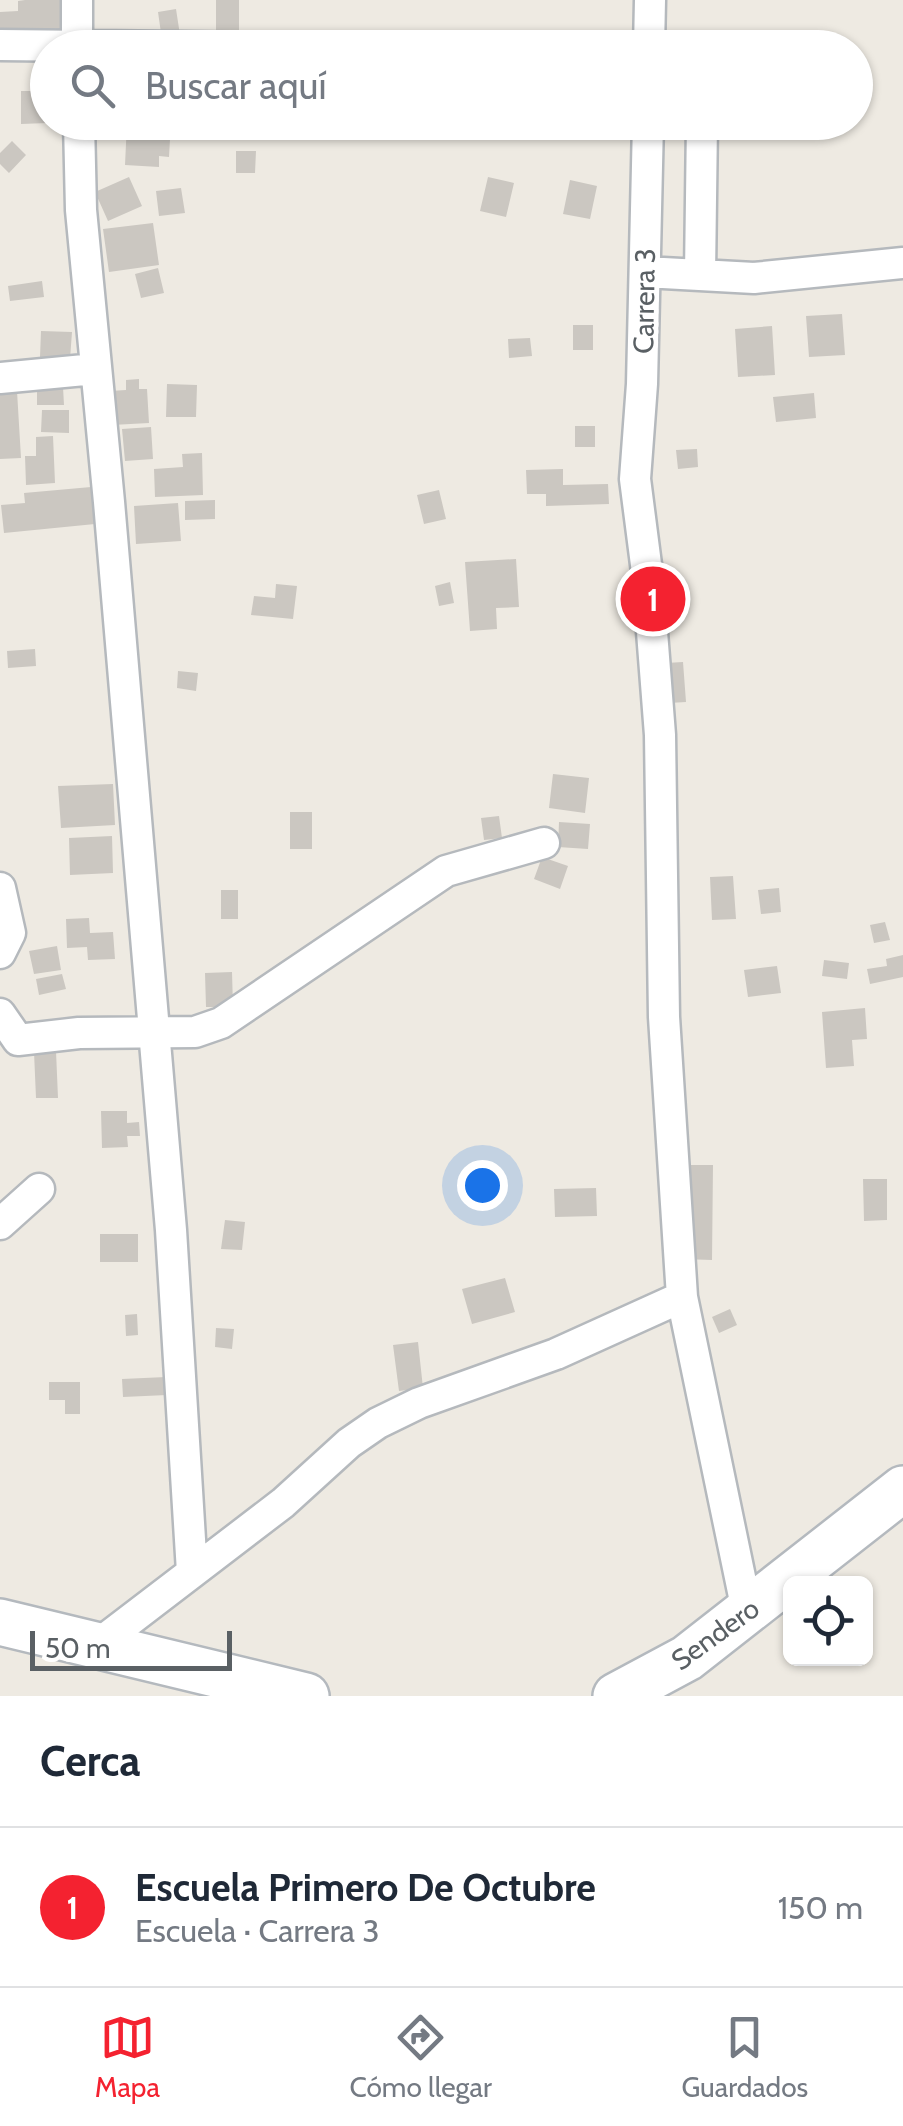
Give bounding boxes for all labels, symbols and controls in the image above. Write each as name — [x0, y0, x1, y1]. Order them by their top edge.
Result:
search box — [30, 30, 873, 140]
icon: search — [65, 58, 120, 113]
text: Buscar aquí — [145, 62, 327, 109]
street label: Carrera 3 — [626, 248, 662, 354]
pin: 1 — [620, 562, 686, 636]
your location — [457, 1160, 508, 1211]
map controls — [783, 1576, 873, 1666]
button: locate — [783, 1576, 873, 1666]
street label: Sendero — [665, 1591, 765, 1677]
scale bar — [30, 1626, 232, 1670]
text: 50 m — [45, 1631, 111, 1665]
text: Cerca — [40, 1735, 140, 1787]
text: Escuela Primero De Octubre — [135, 1864, 596, 1911]
text: 1 — [67, 1888, 78, 1927]
text: 150 m — [778, 1888, 863, 1927]
text: Escuela · Carrera 3 — [135, 1911, 379, 1950]
tab: Mapa — [95, 2010, 160, 2104]
tab: Cómo llegar — [350, 2010, 492, 2104]
tab: Guardados — [681, 2010, 808, 2104]

